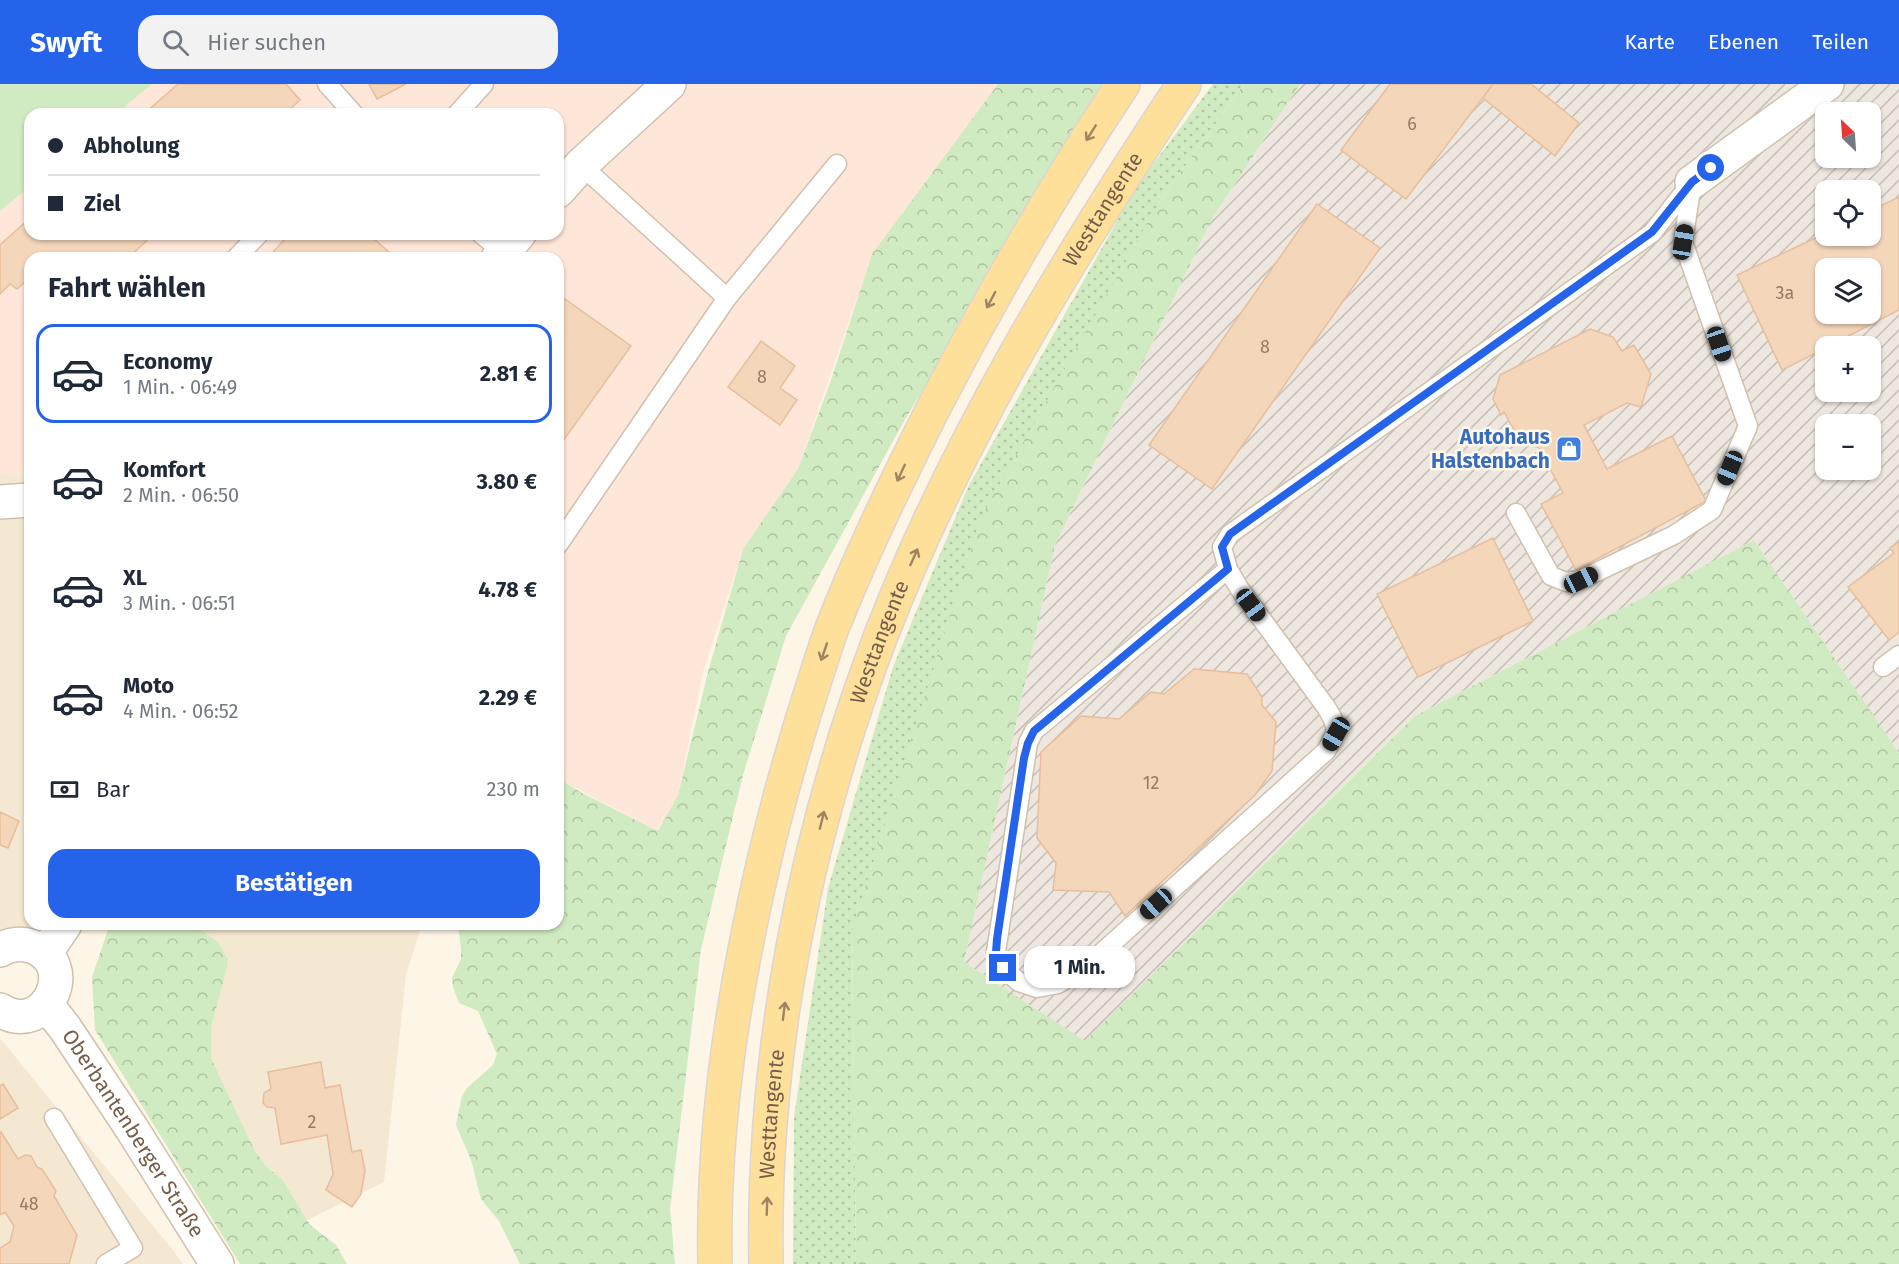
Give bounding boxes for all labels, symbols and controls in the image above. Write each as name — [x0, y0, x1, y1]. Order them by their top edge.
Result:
search box — [138, 15, 558, 69]
text: Swyft — [30, 26, 102, 59]
icon: search — [159, 26, 192, 59]
text: Hier suchen — [207, 29, 326, 56]
text: Karte — [1624, 29, 1675, 55]
text: Ebenen — [1708, 29, 1779, 55]
text: Teilen — [1812, 29, 1869, 55]
north arrow — [1815, 102, 1881, 168]
map controls — [1815, 102, 1881, 480]
house number: 6 — [1407, 113, 1417, 135]
one-way arrow — [1085, 124, 1097, 141]
text: Abholung — [84, 132, 180, 159]
street label: Westtangente — [1057, 147, 1149, 271]
route start — [1697, 154, 1724, 181]
button: locate — [1815, 180, 1881, 246]
text: Ziel — [84, 190, 121, 217]
car — [1671, 223, 1695, 261]
button: layers — [1815, 258, 1881, 324]
text: Fahrt wählen — [48, 272, 206, 304]
house number: 3a — [1776, 282, 1794, 304]
one-way arrow — [985, 291, 997, 308]
car — [1705, 324, 1733, 364]
house number: 8 — [1260, 336, 1270, 358]
button: + — [1815, 336, 1881, 402]
icon: car — [51, 347, 105, 401]
text: Economy — [123, 348, 212, 375]
text: 2.81 € — [480, 360, 537, 387]
house number: 8 — [757, 366, 767, 388]
text: 1 Min. · 06:49 — [123, 375, 237, 399]
button: − — [1815, 414, 1881, 480]
place label: Autohaus Halstenbach — [1431, 424, 1550, 474]
shop icon: Autohaus Halstenbach — [1554, 434, 1584, 464]
car — [1715, 448, 1745, 488]
icon: car — [51, 455, 105, 509]
text: Komfort — [123, 456, 206, 483]
one-way arrow — [895, 464, 907, 482]
text: 3.80 € — [476, 468, 537, 495]
text: 2 Min. · 06:50 — [123, 483, 239, 507]
one-way arrow — [909, 549, 920, 567]
icon: car — [51, 563, 105, 617]
text: XL — [123, 564, 147, 591]
car — [1561, 564, 1601, 596]
text: 4.78 € — [478, 576, 537, 603]
street label: Westtangente — [844, 576, 915, 707]
car — [1233, 585, 1269, 625]
text: 3 Min. · 06:51 — [123, 591, 236, 615]
one-way arrow — [818, 642, 829, 661]
icon: car — [51, 671, 105, 725]
text: Moto — [123, 672, 174, 699]
text: 2.29 € — [479, 684, 537, 711]
text: 4 Min. · 06:52 — [123, 699, 238, 723]
car — [1319, 714, 1353, 754]
house number: 12 — [1143, 772, 1159, 794]
icon: cash — [48, 773, 81, 806]
text: Bar — [96, 776, 130, 803]
text: 230 m — [487, 777, 540, 801]
one-way arrow — [816, 811, 828, 830]
button: Bestätigen — [48, 849, 540, 918]
car — [1137, 885, 1175, 923]
callout: 1 Min. — [1024, 947, 1135, 989]
route end — [989, 954, 1016, 981]
text: 1 Min. — [1054, 955, 1105, 979]
one-way arrow — [778, 1002, 789, 1022]
street label: Oberbantenberger Straße — [56, 1024, 210, 1242]
street label: Westtangente — [754, 1048, 790, 1180]
house number: 2 — [308, 1111, 317, 1133]
house number: 48 — [19, 1193, 39, 1215]
one-way arrow — [761, 1196, 773, 1216]

